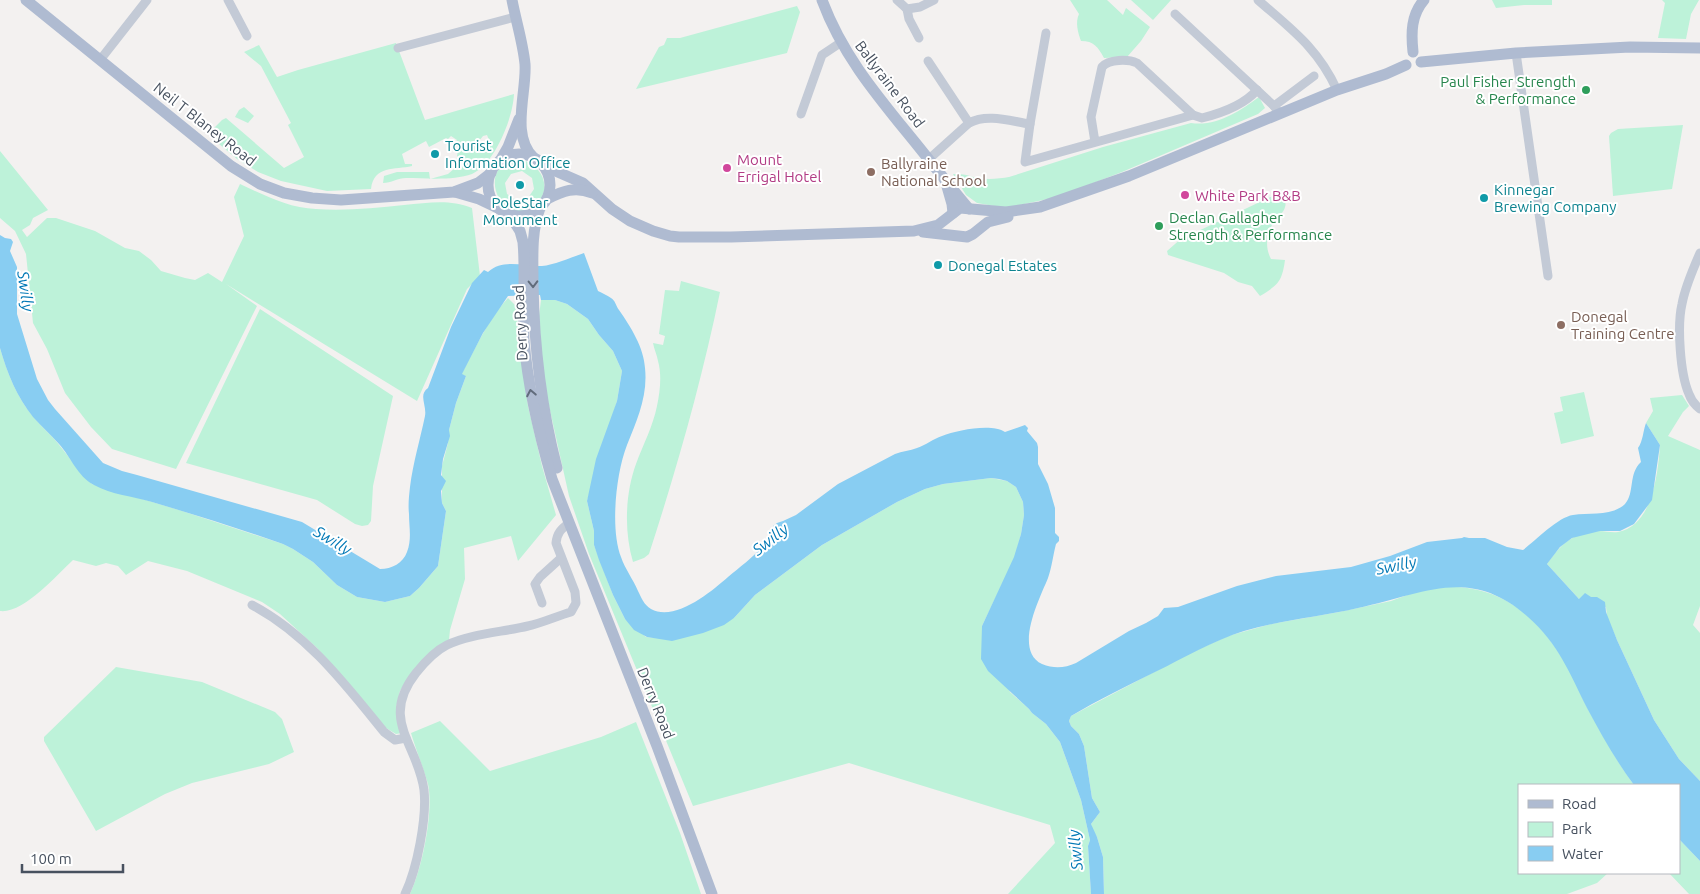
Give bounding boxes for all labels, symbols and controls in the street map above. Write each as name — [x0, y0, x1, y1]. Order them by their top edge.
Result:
street label: Ballyraine Road — [852, 37, 928, 131]
place label: Paul Fisher Strength & Performance — [1440, 73, 1576, 107]
street label: Neil T Blaney Road — [150, 79, 260, 169]
marker: Paul Fisher Strength & Performance — [1580, 84, 1592, 96]
place label: Tourist Information Office — [445, 137, 570, 171]
marker: Tourist Information Office — [429, 148, 441, 160]
place label: Mount Errigal Hotel — [737, 151, 822, 185]
place label: Ballyraine National School — [881, 155, 986, 189]
marker: Mount Errigal Hotel — [721, 162, 733, 174]
marker: Ballyraine National School — [865, 166, 877, 178]
marker: PoleStar Monument — [514, 179, 526, 191]
place label: Kinnegar Brewing Company — [1494, 181, 1616, 215]
place label: White Park B&B — [1195, 187, 1301, 204]
marker: White Park B&B — [1179, 189, 1191, 201]
marker: Kinnegar Brewing Company — [1478, 192, 1490, 204]
place label: PoleStar Monument — [483, 194, 557, 228]
place label: Declan Gallagher Strength & Performance — [1169, 209, 1332, 243]
marker: Declan Gallagher Strength & Performance — [1153, 220, 1165, 232]
place label: Donegal Estates — [948, 257, 1057, 274]
marker: Donegal Estates — [932, 259, 944, 271]
water label: Swilly — [14, 269, 38, 313]
one-way arrow — [528, 280, 538, 288]
street label: Derry Road — [510, 285, 530, 361]
place label: Donegal Training Centre — [1571, 308, 1675, 342]
marker: Donegal Training Centre — [1555, 319, 1567, 331]
one-way arrow — [527, 388, 537, 397]
water label: Swilly — [748, 519, 792, 559]
water label: Swilly — [310, 521, 355, 558]
water label: Swilly — [1373, 552, 1418, 578]
street label: Derry Road — [634, 665, 678, 741]
legend — [1518, 784, 1680, 874]
text: Road — [1562, 795, 1597, 812]
text: Park — [1562, 820, 1592, 837]
water label: Swilly — [1064, 829, 1086, 872]
scale bar — [22, 842, 124, 874]
text: Water — [1562, 845, 1603, 862]
text: 100 m — [30, 850, 72, 867]

